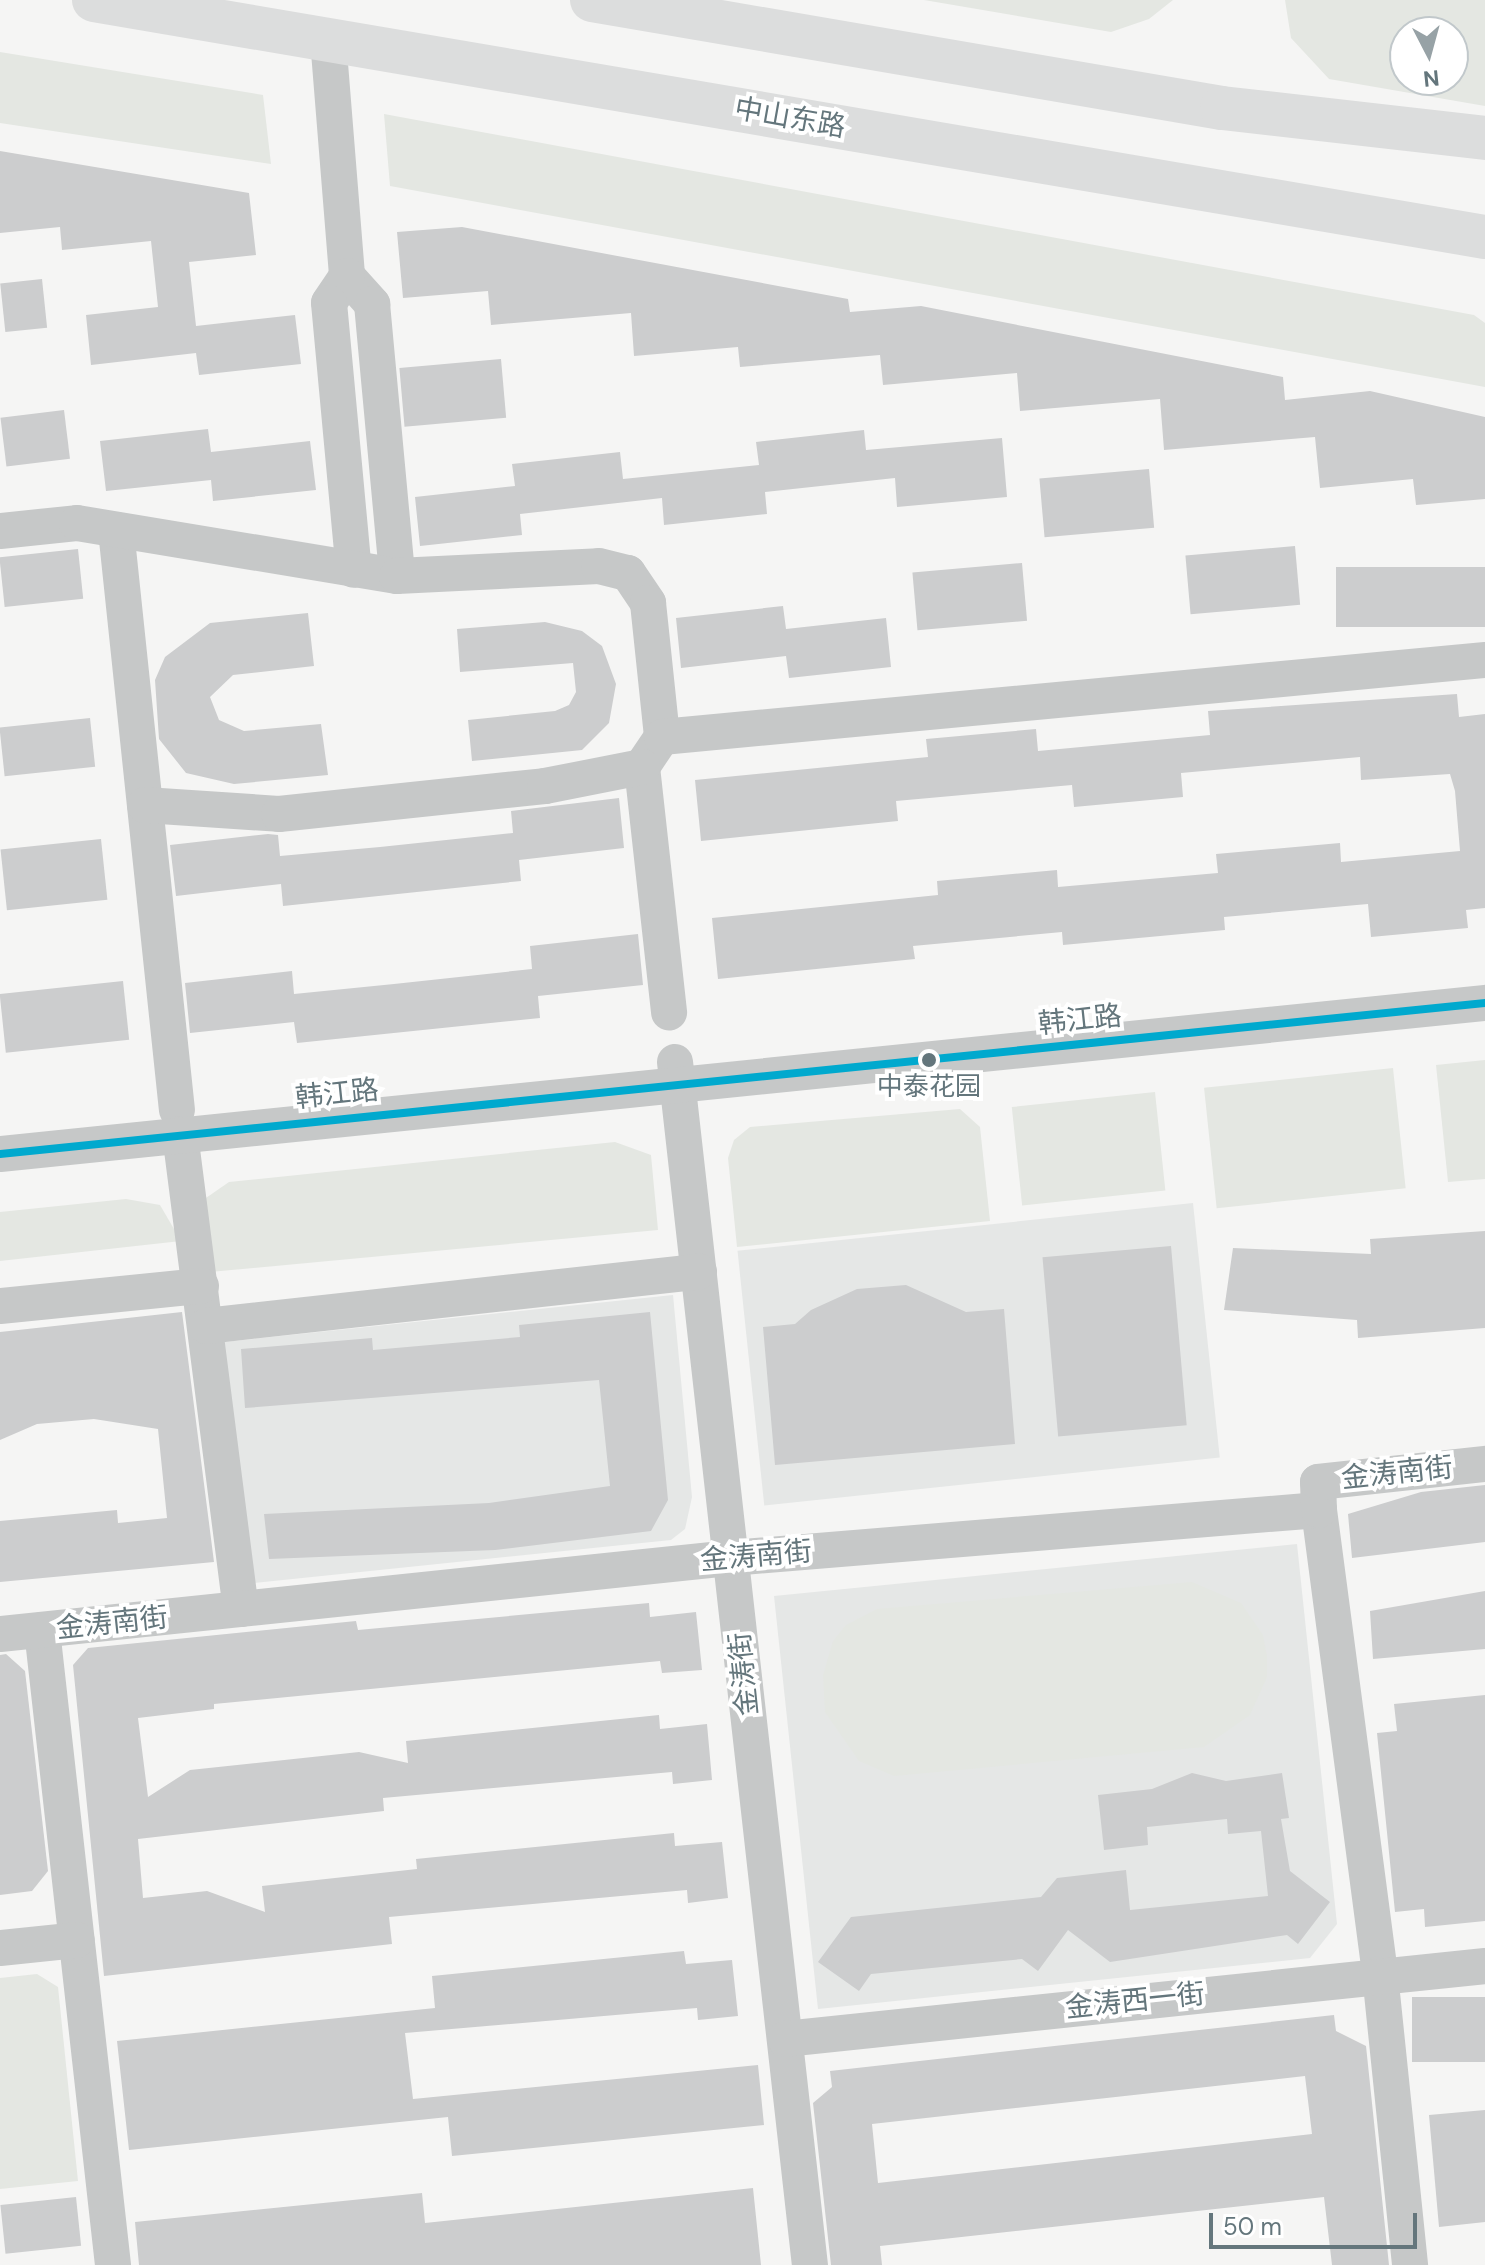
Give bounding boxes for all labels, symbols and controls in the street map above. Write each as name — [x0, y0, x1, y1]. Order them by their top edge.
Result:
north arrow — [1389, 16, 1469, 96]
text: N — [1422, 63, 1441, 94]
street label: 中山东路 — [732, 92, 848, 144]
street label: 韩江路 — [1036, 999, 1124, 1041]
marker: 中泰花园 — [921, 1052, 937, 1068]
place label: 中泰花园 — [877, 1071, 981, 1103]
street label: 韩江路 — [293, 1073, 381, 1115]
street label: 金涛南街 — [1340, 1450, 1454, 1496]
street label: 金涛南街 — [699, 1534, 813, 1578]
street label: 金涛南街 — [55, 1600, 169, 1646]
street label: 金涛街 — [723, 1630, 765, 1718]
street label: 金涛西一街 — [1064, 1977, 1206, 2025]
scale bar — [1213, 2197, 1421, 2247]
text: 50 m — [1223, 2211, 1282, 2242]

